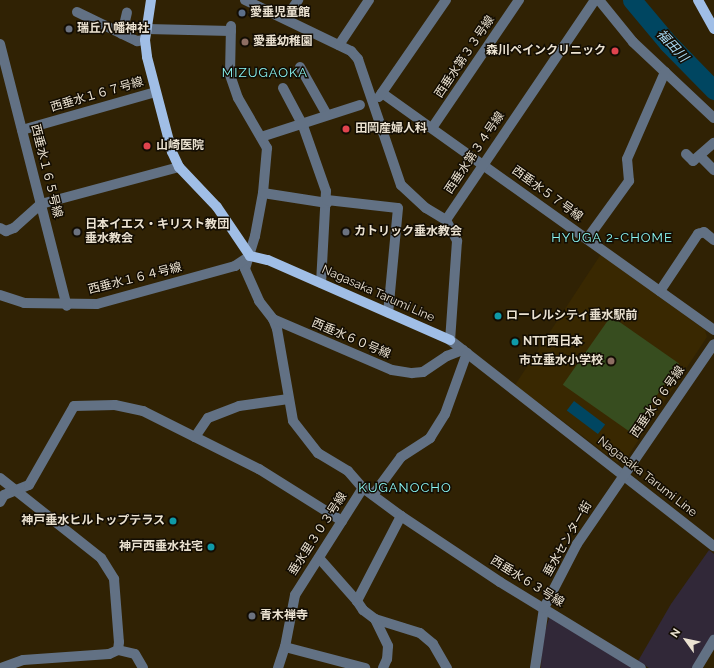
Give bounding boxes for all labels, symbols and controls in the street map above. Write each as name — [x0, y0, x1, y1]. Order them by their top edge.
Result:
place label: 愛垂児童館 — [250, 6, 310, 20]
marker: 愛垂児童館 — [237, 8, 247, 18]
street label: 西垂水第３３号線 — [432, 13, 498, 101]
place label: 瑞丘八幡神社 — [77, 22, 149, 36]
marker: 瑞丘八幡神社 — [64, 24, 74, 34]
water label: 福田川 — [653, 26, 691, 66]
place label: 愛垂幼稚園 — [253, 35, 313, 49]
marker: 愛垂幼稚園 — [240, 37, 250, 47]
place label: 森川ペインクリニック — [486, 44, 606, 58]
marker: 森川ペインクリニック — [609, 45, 621, 57]
district label: MIZUGAOKA — [222, 65, 308, 81]
street label: 西垂水１６７号線 — [49, 75, 145, 115]
street label: 西垂水第３４号線 — [442, 109, 508, 197]
place label: 田岡産婦人科 — [355, 122, 427, 136]
street label: 西垂水１６５号線 — [27, 123, 65, 219]
marker: 田岡産婦人科 — [340, 123, 352, 135]
place label: 山崎医院 — [156, 139, 204, 153]
marker: 山崎医院 — [141, 140, 153, 152]
street label: 西垂水５７号線 — [509, 163, 585, 225]
place label: 日本イエス・キリスト教団 垂水教会 — [85, 218, 229, 246]
place label: カトリック垂水教会 — [354, 225, 462, 239]
marker: 日本イエス・キリスト教団 垂水教会 — [72, 227, 82, 237]
marker: カトリック垂水教会 — [341, 227, 351, 237]
district label: HYUGA 2-CHOME — [551, 230, 673, 246]
street label: 西垂水１６４号線 — [87, 260, 183, 298]
street label: Nagasaka Tarumi Line — [319, 263, 437, 325]
place label: ローレルシティ垂水駅前 — [506, 309, 638, 323]
marker: ローレルシティ垂水駅前 — [493, 311, 503, 321]
street label: 西垂水６０号線 — [310, 316, 392, 362]
place label: NTT西日本 — [523, 335, 583, 349]
marker: NTT西日本 — [510, 337, 520, 347]
place label: 市立垂水小学校 — [519, 354, 603, 368]
marker: 市立垂水小学校 — [606, 356, 616, 366]
street label: 西垂水６６号線 — [628, 363, 688, 441]
street label: Nagasaka Tarumi Line — [594, 434, 700, 520]
district label: KUGANOCHO — [358, 480, 452, 496]
street label: 垂水里３０３号線 — [286, 490, 350, 578]
street label: 垂水センター街 — [541, 499, 595, 579]
place label: 神戸垂水ヒルトップテラス — [21, 514, 165, 528]
marker: 神戸垂水ヒルトップテラス — [168, 516, 178, 526]
place label: 神戸西垂水社宅 — [119, 540, 203, 554]
marker: 神戸西垂水社宅 — [206, 542, 216, 552]
street label: 西垂水６３号線 — [488, 554, 566, 610]
place label: 青木禅寺 — [260, 609, 308, 623]
marker: 青木禅寺 — [247, 611, 257, 621]
north arrow — [666, 620, 706, 660]
text: N — [668, 626, 683, 640]

